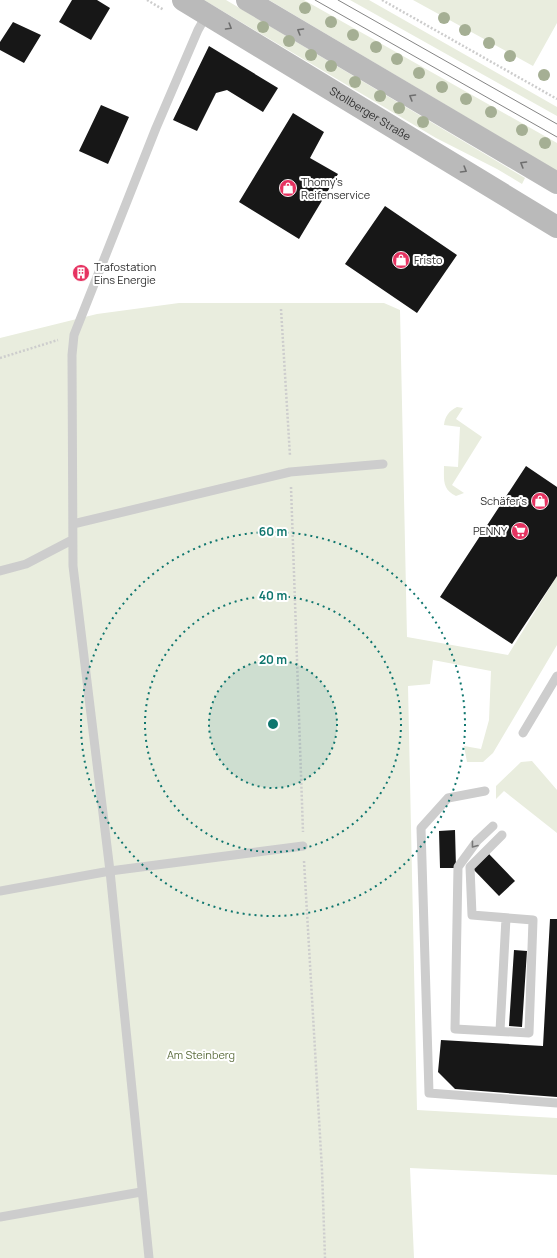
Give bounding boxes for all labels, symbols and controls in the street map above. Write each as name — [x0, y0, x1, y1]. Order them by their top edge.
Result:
one-way arrow — [225, 23, 232, 30]
one-way arrow — [297, 29, 304, 36]
street label: Stollberger Straße — [327, 83, 414, 144]
one-way arrow — [409, 95, 416, 102]
one-way arrow — [520, 161, 527, 168]
one-way arrow — [460, 166, 467, 173]
place label: Thomy's Reifenservice — [301, 174, 371, 202]
shop icon: Thomy's Reifenservice — [278, 178, 298, 198]
shop icon: Fristo — [391, 250, 411, 270]
place label: Fristo — [414, 252, 443, 267]
place label: Trafostation Eins Energie — [94, 259, 156, 287]
building icon: Trafostation Eins Energie — [71, 263, 91, 283]
shop icon: Schäfer's — [530, 491, 550, 511]
place label: Schäfer's — [480, 493, 527, 508]
supermarket icon: PENNY — [510, 521, 530, 541]
text: 60 m — [259, 523, 287, 540]
place label: PENNY — [473, 523, 508, 538]
text: 40 m — [259, 587, 287, 604]
text: 20 m — [259, 651, 287, 668]
centre of rings — [266, 717, 280, 731]
one-way arrow — [472, 841, 479, 848]
park label: Am Steinberg — [167, 1047, 235, 1062]

